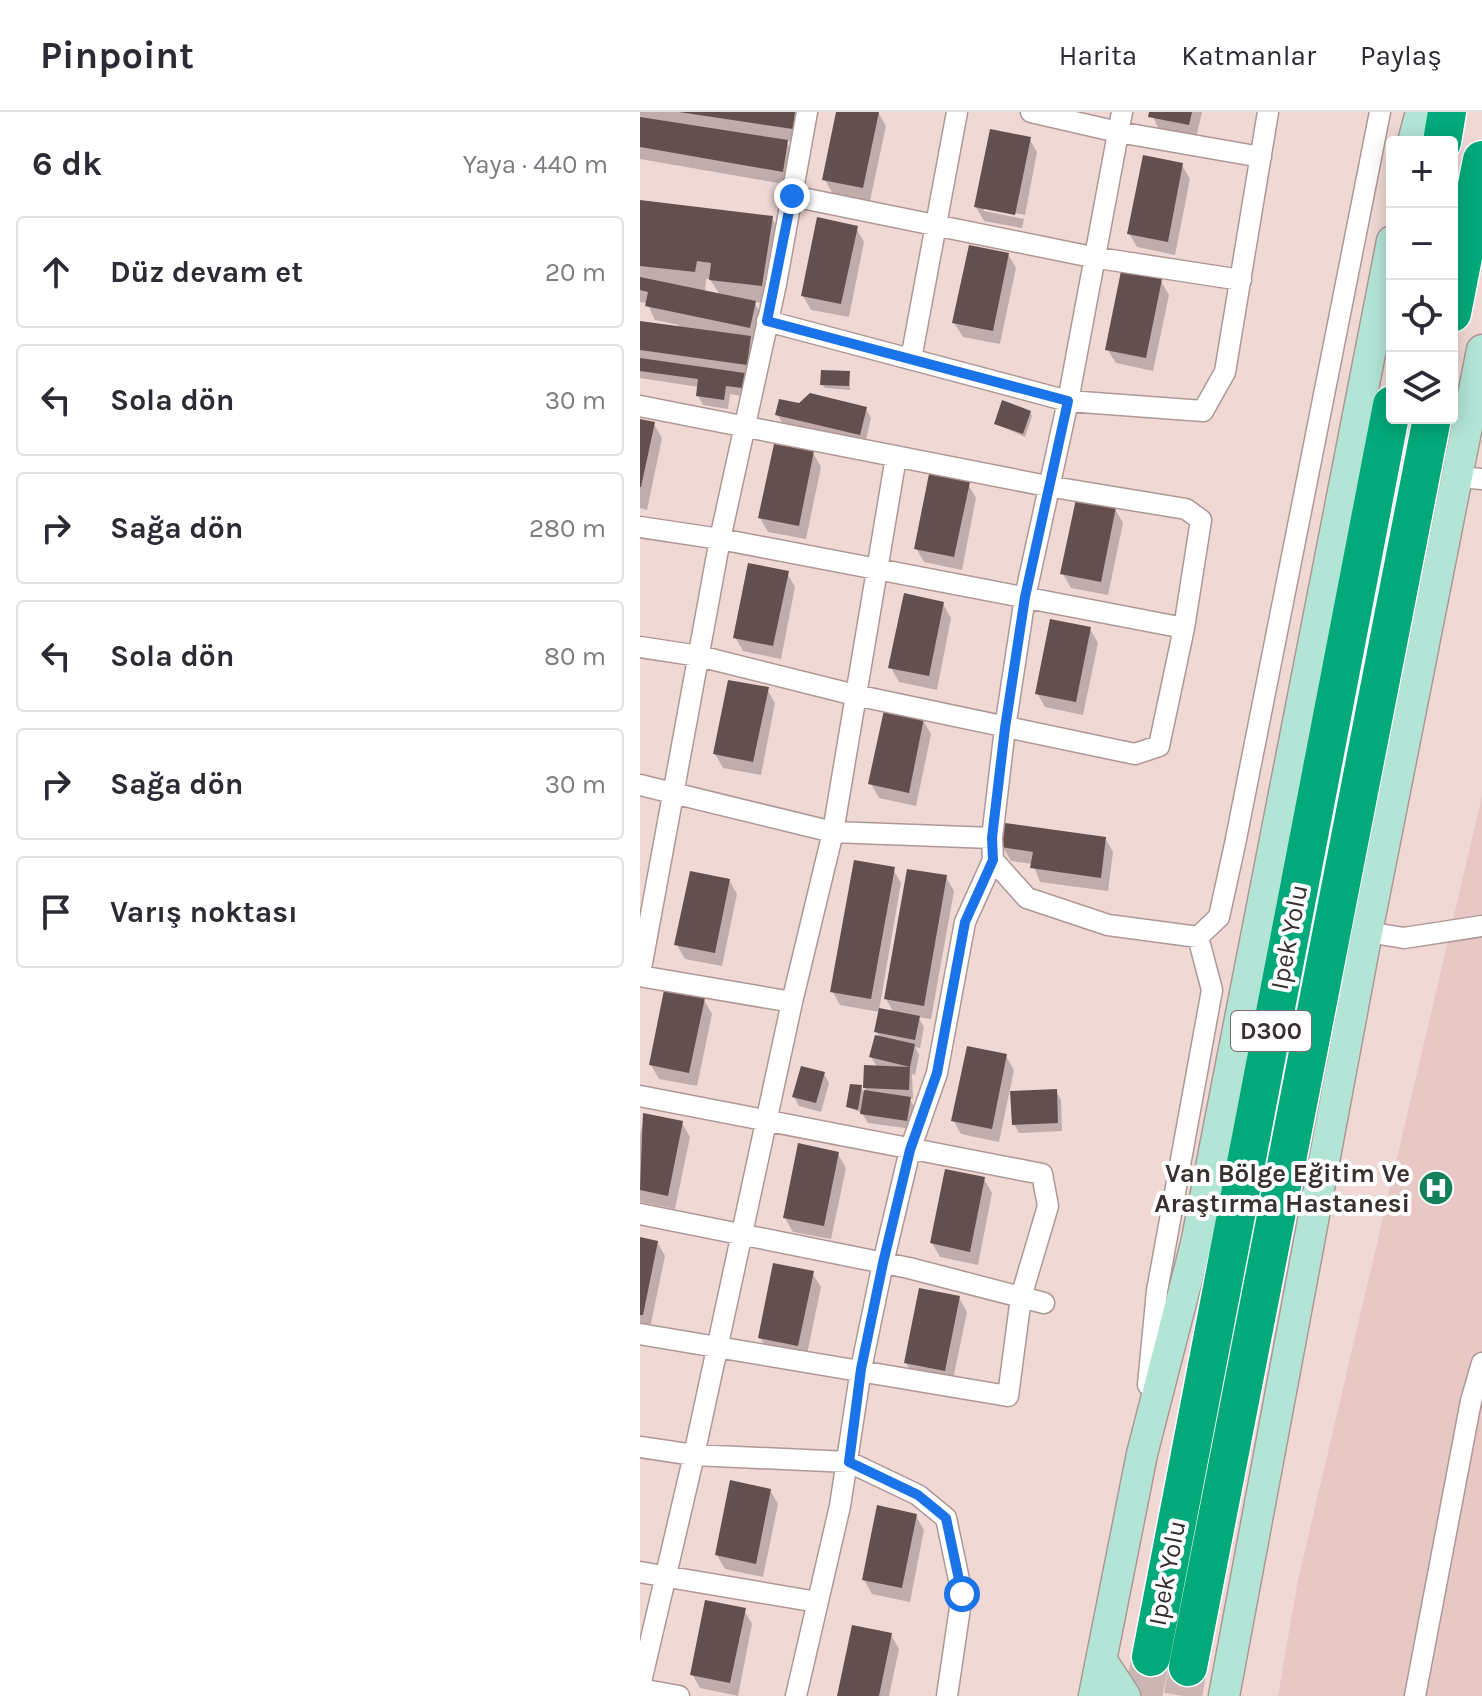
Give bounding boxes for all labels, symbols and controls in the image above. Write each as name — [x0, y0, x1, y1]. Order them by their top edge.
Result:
text: Pinpoint — [40, 33, 194, 78]
text: Harita — [1059, 39, 1137, 72]
text: Katmanlar — [1181, 39, 1316, 72]
text: Paylaş — [1360, 39, 1442, 72]
map controls — [1386, 136, 1458, 424]
button: + — [1386, 136, 1458, 208]
text: 6 dk — [32, 144, 102, 184]
text: Yaya · 440 m — [463, 149, 608, 180]
route end — [774, 178, 810, 214]
button: − — [1386, 208, 1458, 280]
icon: ahead — [34, 250, 78, 294]
text: Düz devam et — [110, 254, 303, 290]
text: 20 m — [545, 257, 606, 288]
button: locate — [1386, 280, 1458, 352]
button: layers — [1386, 352, 1458, 424]
icon: left — [34, 378, 78, 422]
text: Sola dön — [110, 382, 234, 418]
text: 30 m — [545, 385, 606, 416]
icon: right — [34, 506, 78, 550]
text: Sağa dön — [110, 510, 243, 546]
text: 280 m — [529, 513, 606, 544]
icon: left — [34, 634, 78, 678]
text: Sola dön — [110, 638, 234, 674]
text: 80 m — [544, 641, 606, 672]
icon: right — [34, 762, 78, 806]
text: Sağa dön — [110, 766, 243, 802]
text: 30 m — [545, 769, 606, 800]
street label: Ipek Yolu — [1264, 882, 1314, 992]
icon: arrive — [34, 890, 78, 934]
text: Varış noktası — [110, 894, 298, 930]
road number: D300 — [1231, 1011, 1311, 1051]
place label: Van Bölge Eğitim Ve Araştırma Hastanesi — [1154, 1158, 1410, 1219]
hospital icon: Van Bölge Eğitim Ve Araştırma Hastanesi — [1417, 1169, 1455, 1207]
street label: Ipek Yolu — [1142, 1518, 1192, 1628]
route start — [944, 1576, 980, 1612]

